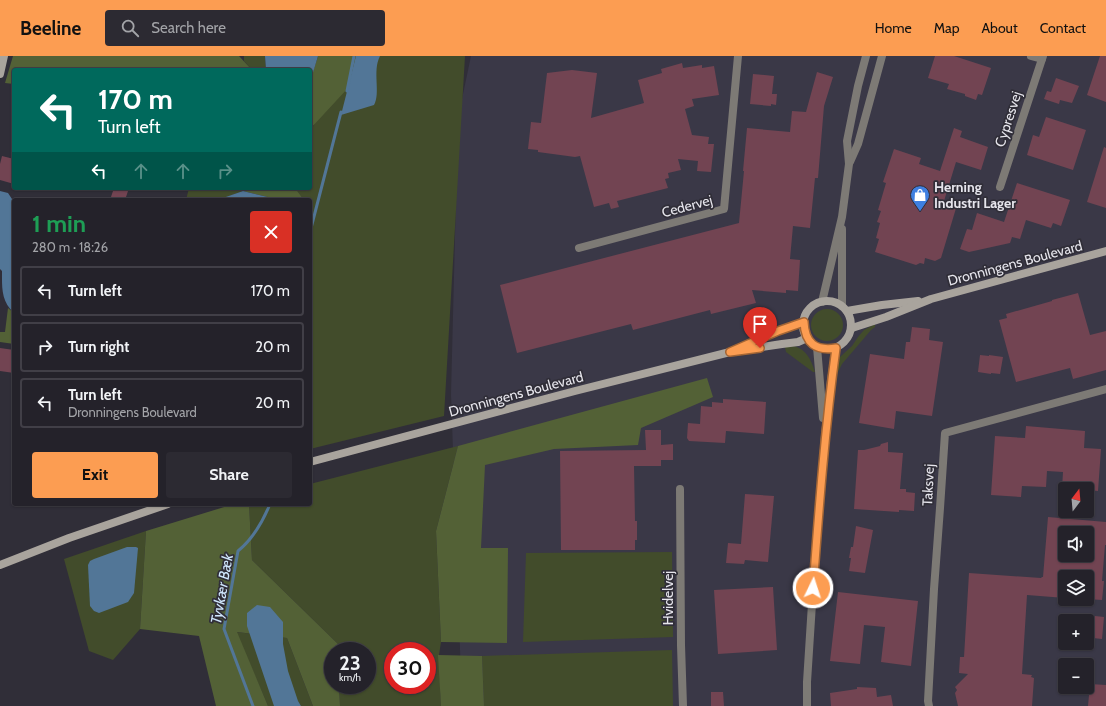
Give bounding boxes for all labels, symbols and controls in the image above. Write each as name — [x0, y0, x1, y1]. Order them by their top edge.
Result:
search box — [105, 10, 385, 46]
text: Beeline — [20, 17, 81, 40]
icon: search — [119, 17, 141, 39]
text: Search here — [151, 19, 226, 37]
text: Home — [875, 19, 912, 37]
text: Map — [934, 19, 959, 37]
text: About — [981, 19, 1018, 37]
text: Contact — [1040, 19, 1086, 37]
text: 170 m — [98, 82, 173, 116]
icon: left — [32, 84, 84, 136]
street label: Cypresvej — [991, 89, 1025, 149]
text: Turn left — [98, 116, 161, 138]
icon: left — [88, 160, 110, 182]
icon: ahead — [130, 160, 152, 182]
icon: ahead — [172, 160, 194, 182]
icon: right — [214, 160, 236, 182]
place label: Herning Industri Lager — [934, 178, 1016, 212]
shop icon: Herning Industri Lager — [909, 184, 931, 212]
street label: Cedervej — [660, 191, 714, 221]
text: 1 min — [32, 209, 86, 238]
button: close — [250, 211, 292, 253]
street label: Dronningens Boulevard — [946, 236, 1084, 290]
text: 280 m · 18:26 — [32, 239, 108, 255]
icon: left — [34, 280, 56, 302]
text: Turn left — [68, 282, 122, 300]
text: 170 m — [251, 282, 290, 300]
pin — [743, 307, 777, 348]
icon: arrive — [749, 313, 771, 335]
icon: right — [34, 336, 56, 358]
text: Turn right — [68, 338, 129, 356]
text: 20 m — [255, 338, 290, 356]
street label: Dronningens Boulevard — [447, 367, 585, 421]
text: Turn left — [68, 386, 122, 404]
icon: left — [34, 392, 56, 414]
text: 20 m — [255, 394, 290, 412]
text: Dronningens Boulevard — [68, 404, 197, 420]
button: Exit — [32, 452, 158, 498]
button: Share — [166, 452, 292, 498]
street label: Taksvej — [918, 463, 938, 507]
north arrow — [1058, 482, 1094, 518]
map controls — [1058, 482, 1094, 694]
button: sound — [1058, 526, 1094, 562]
water label: Tyvkær Bæk — [207, 552, 237, 626]
position arrow — [792, 567, 834, 609]
button: layers — [1058, 570, 1094, 606]
street label: Hvidelvej — [659, 571, 677, 625]
button: + — [1058, 614, 1094, 650]
speed limit sign: 30 — [384, 642, 436, 694]
text: 23 — [339, 651, 361, 675]
button: − — [1058, 658, 1094, 694]
text: km/h — [339, 671, 361, 684]

